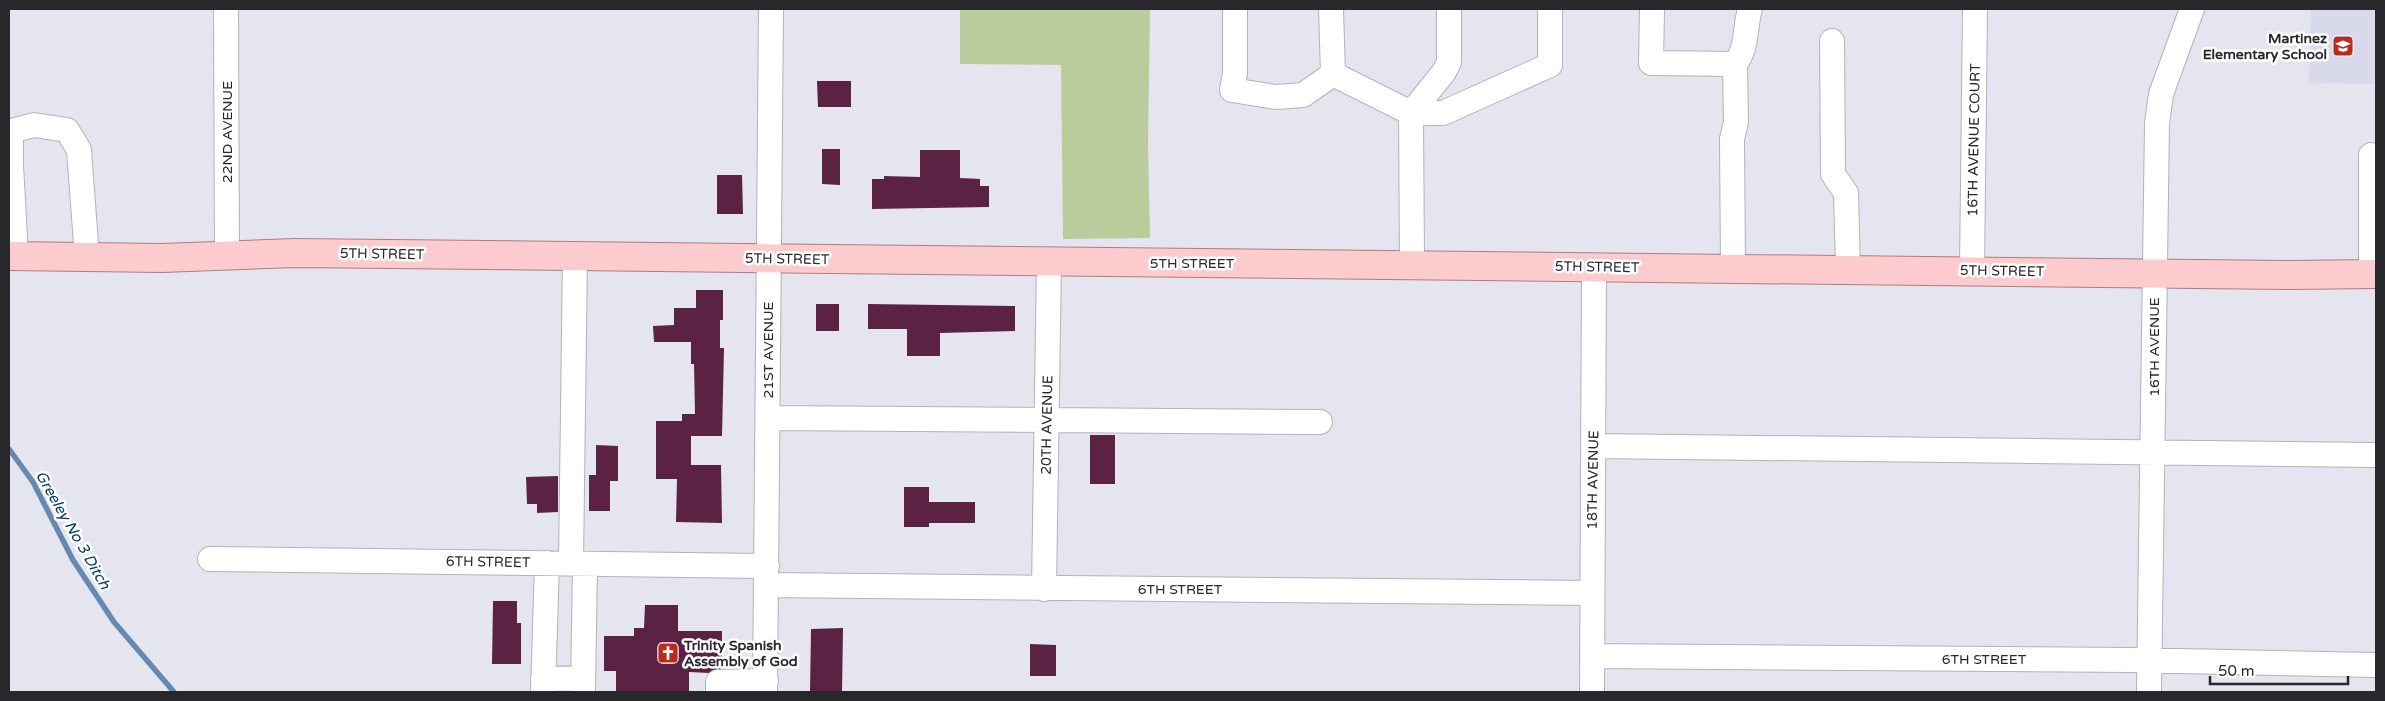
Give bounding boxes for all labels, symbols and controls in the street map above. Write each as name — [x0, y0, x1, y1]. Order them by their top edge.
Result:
place label: Martinez Elementary School — [2203, 30, 2327, 63]
school or university icon: Martinez Elementary School — [2331, 34, 2355, 58]
street label: 16TH AVENUE COURT — [1964, 63, 1984, 217]
street label: 22ND AVENUE — [219, 81, 236, 183]
street label: 5TH STREET — [340, 245, 425, 263]
street label: 5TH STREET — [745, 250, 830, 268]
street label: 5TH STREET — [1150, 255, 1235, 272]
street label: 5TH STREET — [1555, 258, 1640, 276]
street label: 5TH STREET — [1960, 262, 2045, 280]
street label: 16TH AVENUE — [2146, 297, 2163, 397]
street label: 21ST AVENUE — [760, 301, 777, 399]
street label: 20TH AVENUE — [1038, 375, 1056, 475]
street label: 18TH AVENUE — [1584, 430, 1602, 530]
water label: Greeley No 3 Ditch — [32, 468, 115, 593]
street label: 6TH STREET — [446, 553, 531, 571]
street label: 6TH STREET — [1138, 581, 1223, 598]
place label: Trinity Spanish Assembly of God — [683, 637, 798, 670]
church icon: Trinity Spanish Assembly of God — [656, 641, 680, 665]
street label: 6TH STREET — [1942, 651, 2027, 668]
scale bar — [2210, 654, 2348, 686]
text: 50 m — [2218, 662, 2255, 680]

